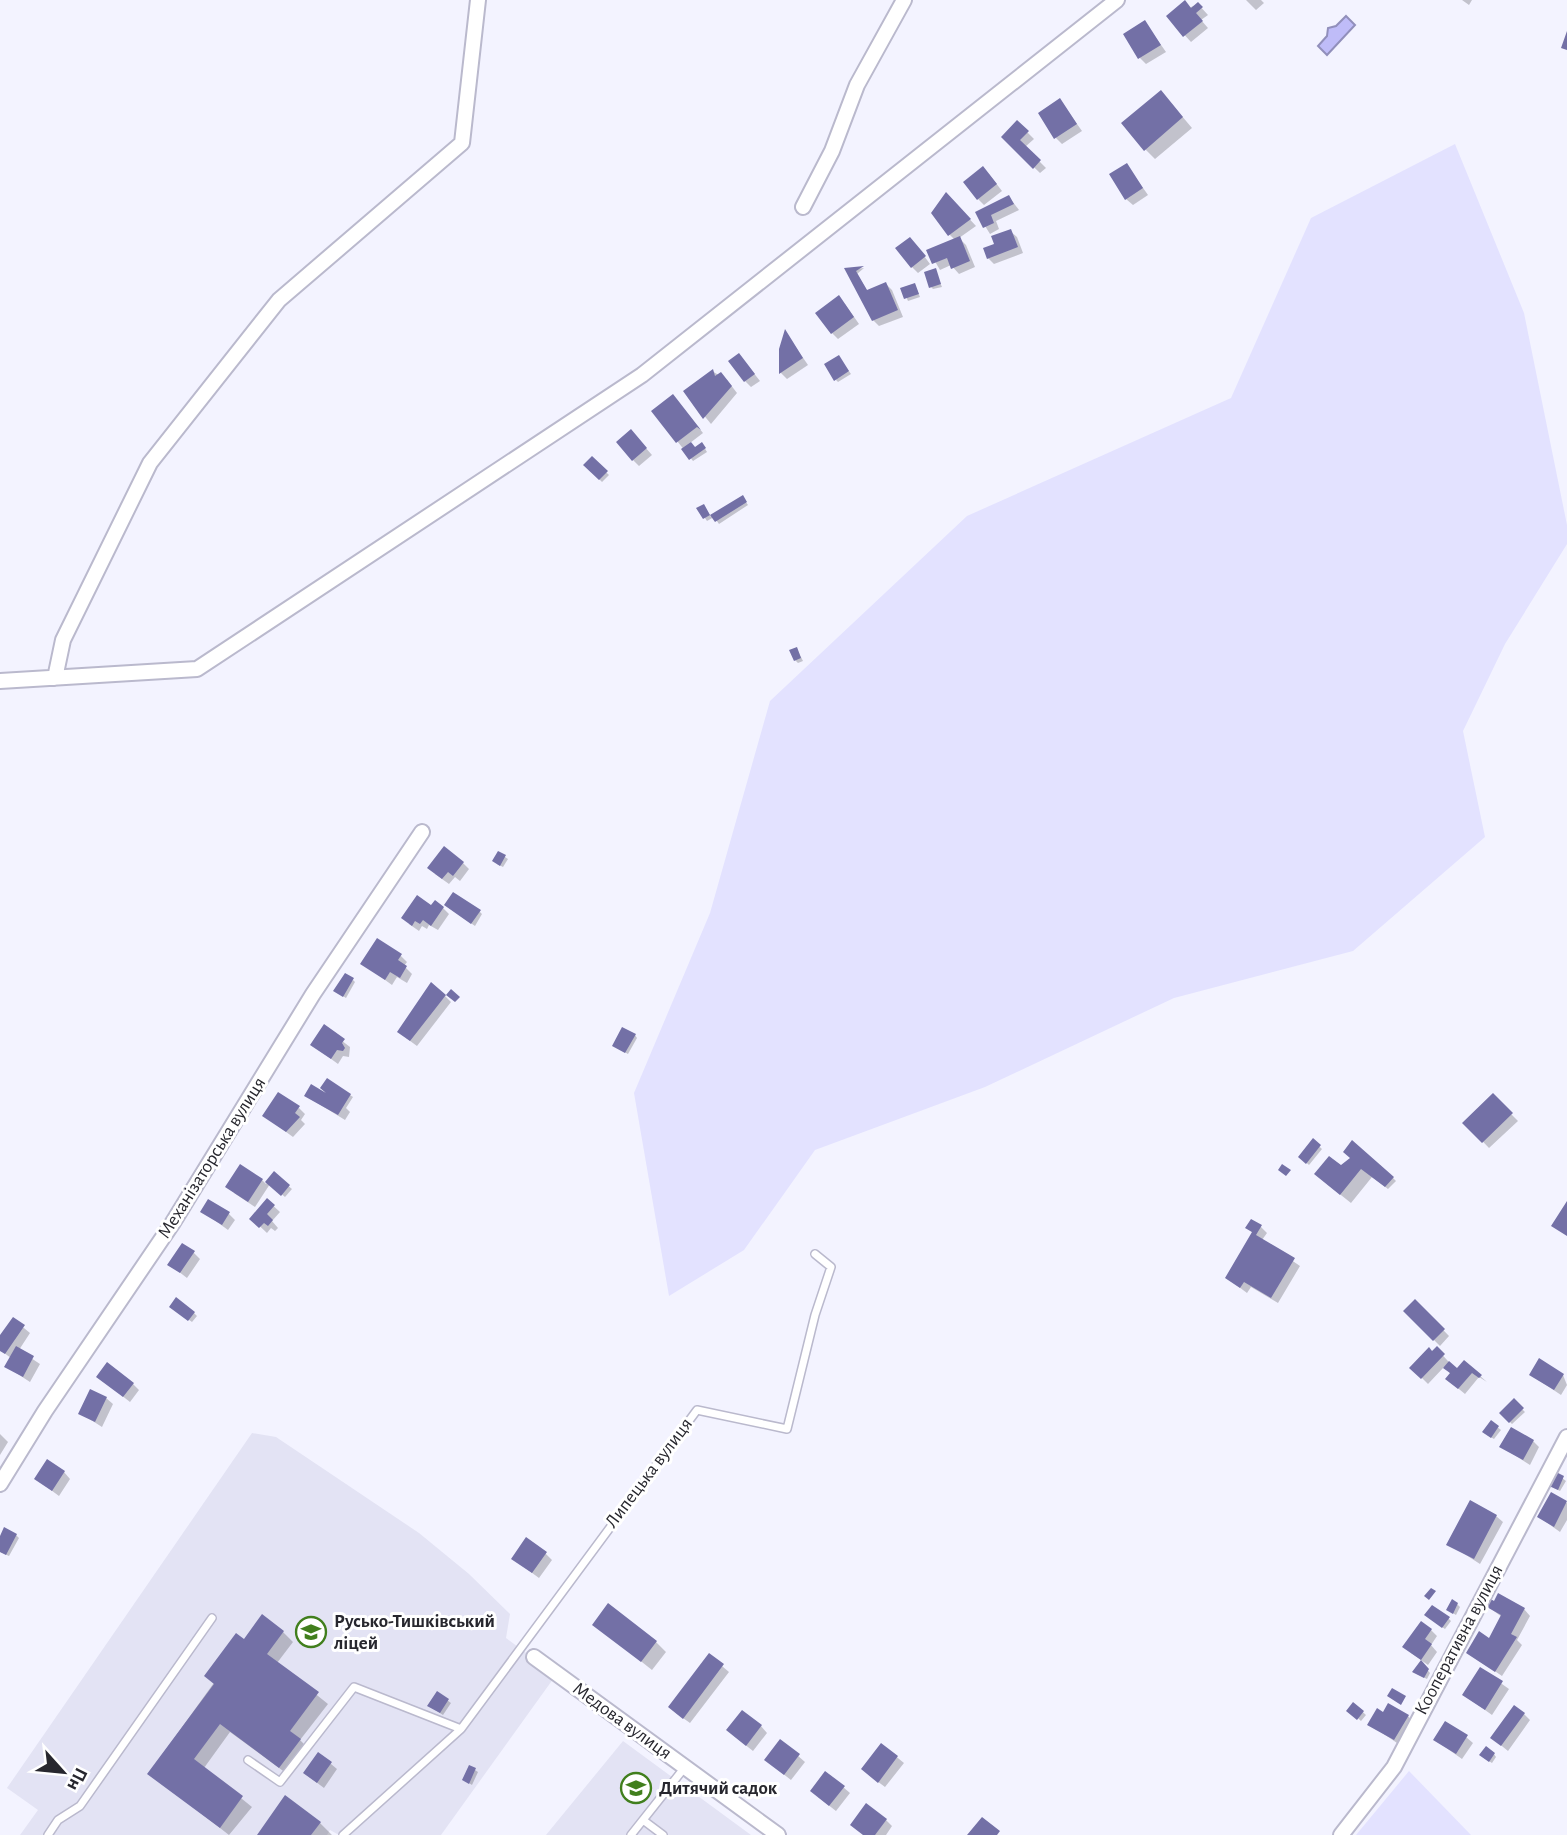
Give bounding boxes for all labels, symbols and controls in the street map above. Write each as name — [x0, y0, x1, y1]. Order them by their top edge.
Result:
street label: Механізаторська вулиця — [155, 1074, 269, 1242]
street label: Липецька вулиця — [602, 1415, 696, 1531]
street label: Кооперативна вулиця — [1411, 1562, 1507, 1718]
place label: Русько-Тишківський ліцей — [334, 1612, 495, 1653]
school or university icon: Русько-Тишківський ліцей — [294, 1615, 328, 1649]
street label: Медова вулиця — [569, 1679, 675, 1763]
north arrow — [28, 1737, 98, 1807]
text: Пн — [63, 1764, 91, 1794]
school or university icon: Дитячий садок — [619, 1771, 653, 1805]
place label: Дитячий садок — [659, 1779, 778, 1798]

